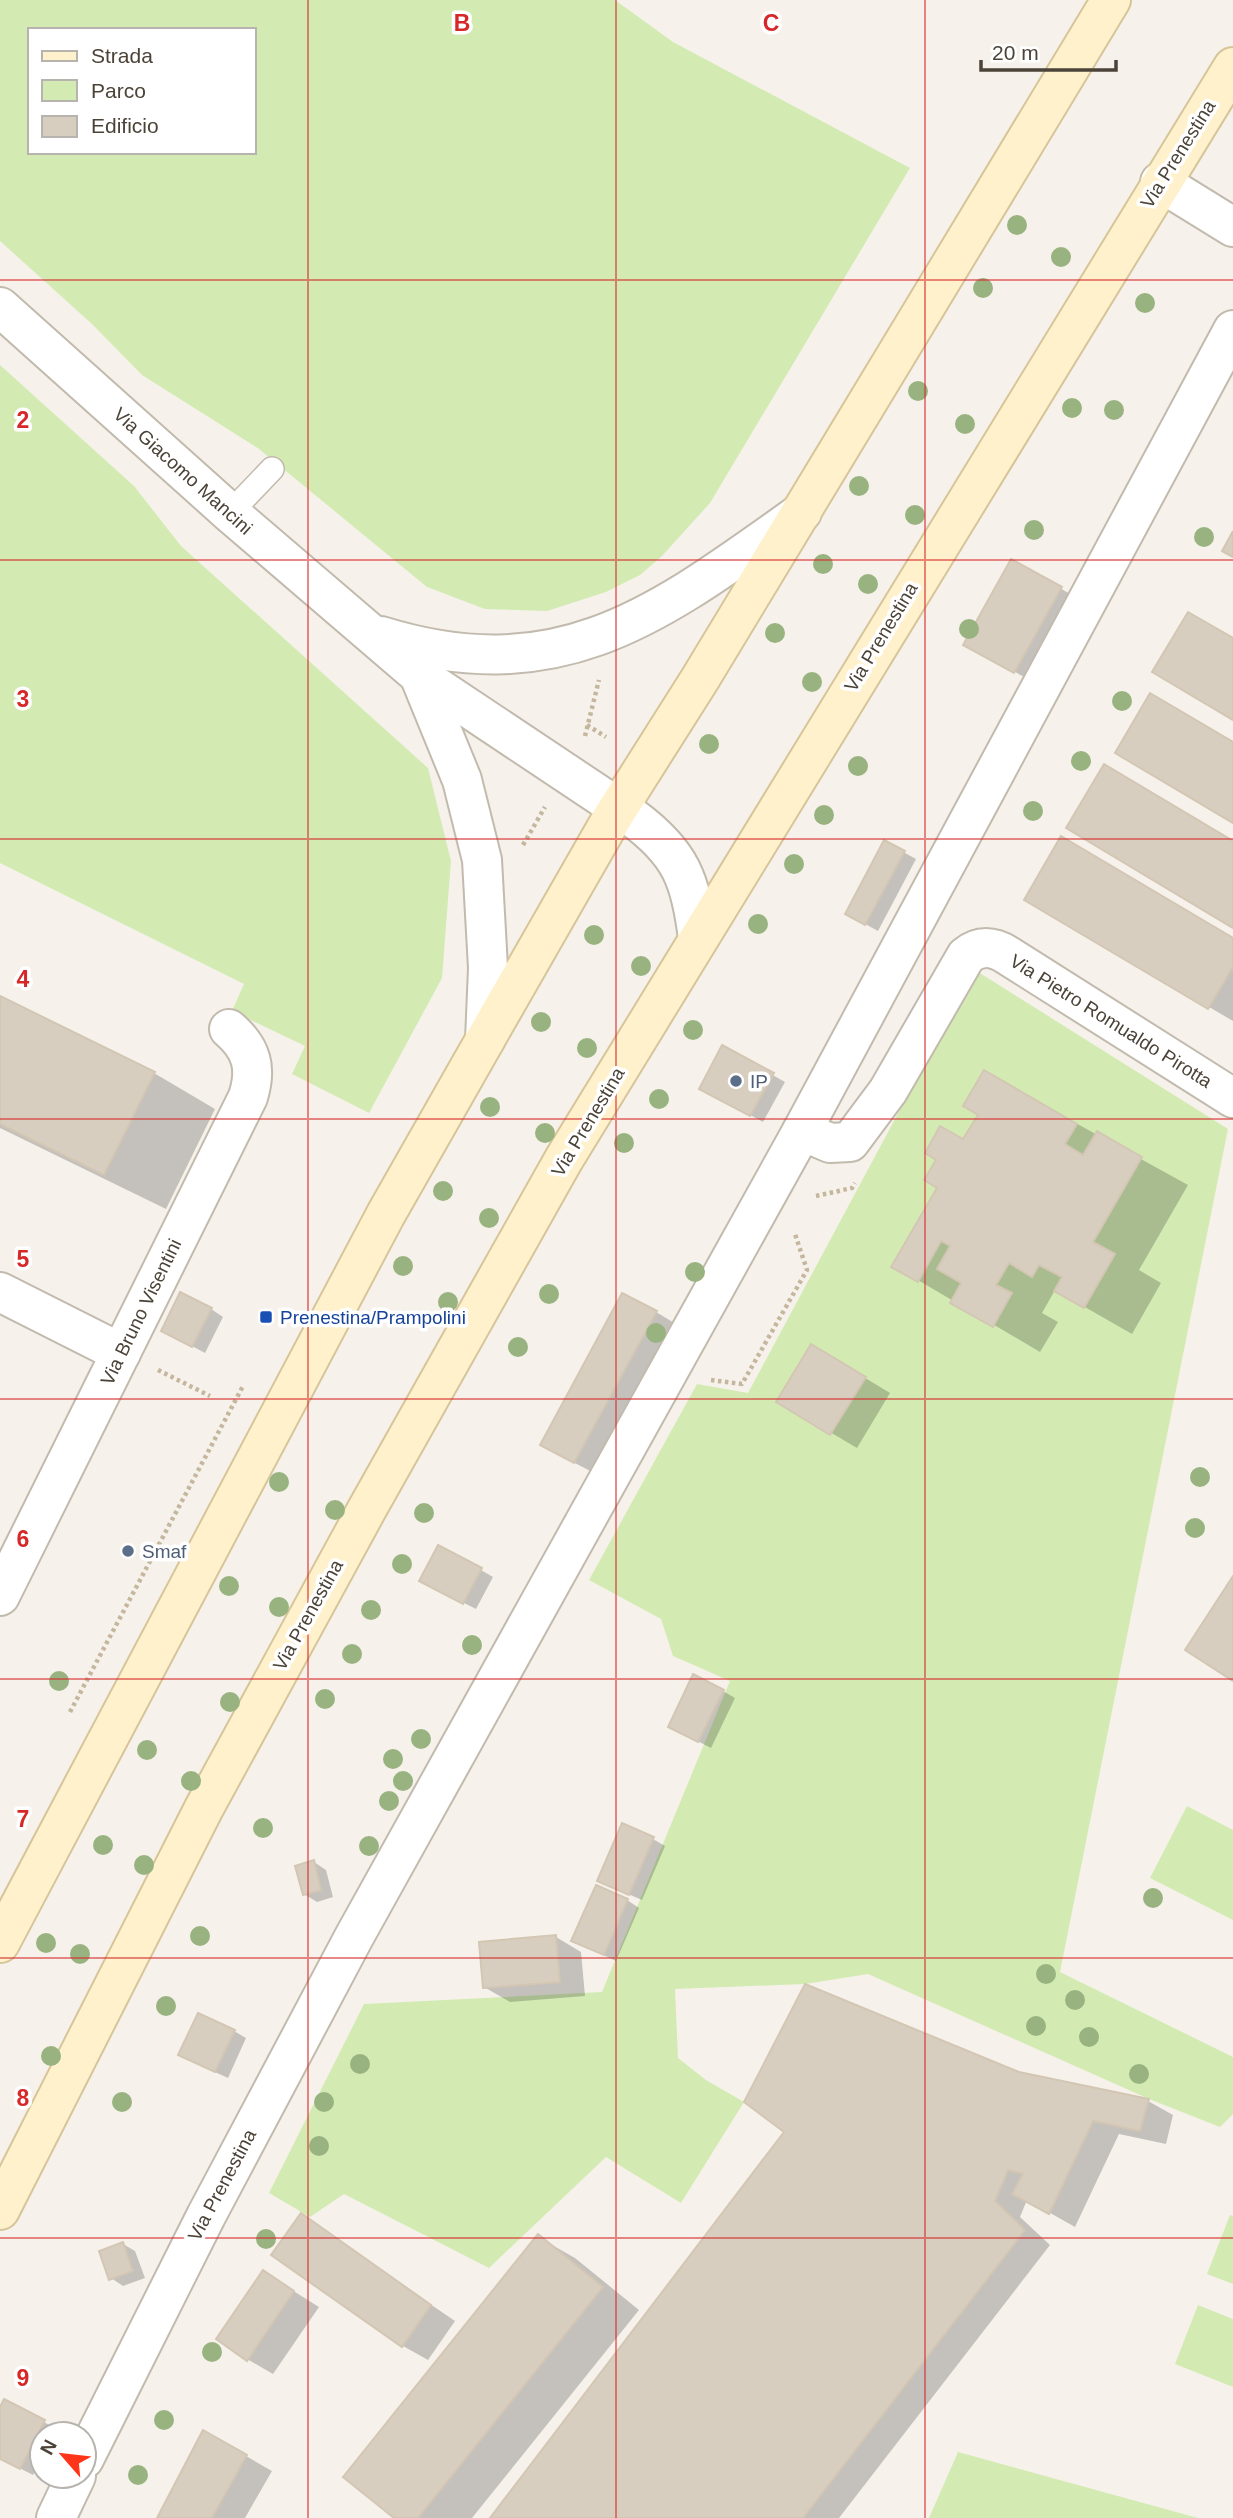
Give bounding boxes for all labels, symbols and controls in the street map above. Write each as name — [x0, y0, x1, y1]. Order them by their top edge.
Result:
text: B — [454, 10, 470, 36]
text: C — [763, 10, 779, 36]
legend — [28, 28, 256, 154]
scale bar — [981, 28, 1116, 72]
text: 20 m — [992, 41, 1039, 64]
text: Strada — [91, 44, 153, 67]
text: Parco — [91, 79, 146, 102]
street label: Via Prenestina — [1136, 96, 1220, 212]
text: Edificio — [91, 114, 159, 137]
street label: Via Giacomo Mancini — [109, 403, 257, 539]
text: 2 — [17, 407, 29, 433]
street label: Via Prenestina — [840, 578, 922, 695]
text: 3 — [17, 686, 29, 712]
street label: Via Pietro Romualdo Pirotta — [1006, 950, 1216, 1092]
text: 4 — [17, 966, 30, 992]
street label: Via Prenestina — [547, 1063, 629, 1180]
place label: IP — [750, 1071, 768, 1092]
marker: IP — [728, 1073, 744, 1089]
street label: Via Bruno Visentini — [97, 1236, 185, 1388]
text: 5 — [17, 1246, 30, 1272]
place label: Prenestina/Prampolini — [280, 1307, 466, 1328]
marker: Prenestina/Prampolini — [258, 1309, 274, 1325]
text: 6 — [17, 1526, 29, 1552]
place label: Smaf — [142, 1541, 187, 1562]
marker: Smaf — [120, 1543, 136, 1559]
street label: Via Prenestina — [269, 1556, 347, 1674]
text: 7 — [17, 1806, 29, 1832]
text: 8 — [17, 2085, 30, 2111]
street label: Via Prenestina — [184, 2125, 260, 2244]
text: 9 — [17, 2365, 29, 2391]
north arrow — [28, 2420, 98, 2490]
text: N — [36, 2436, 61, 2458]

